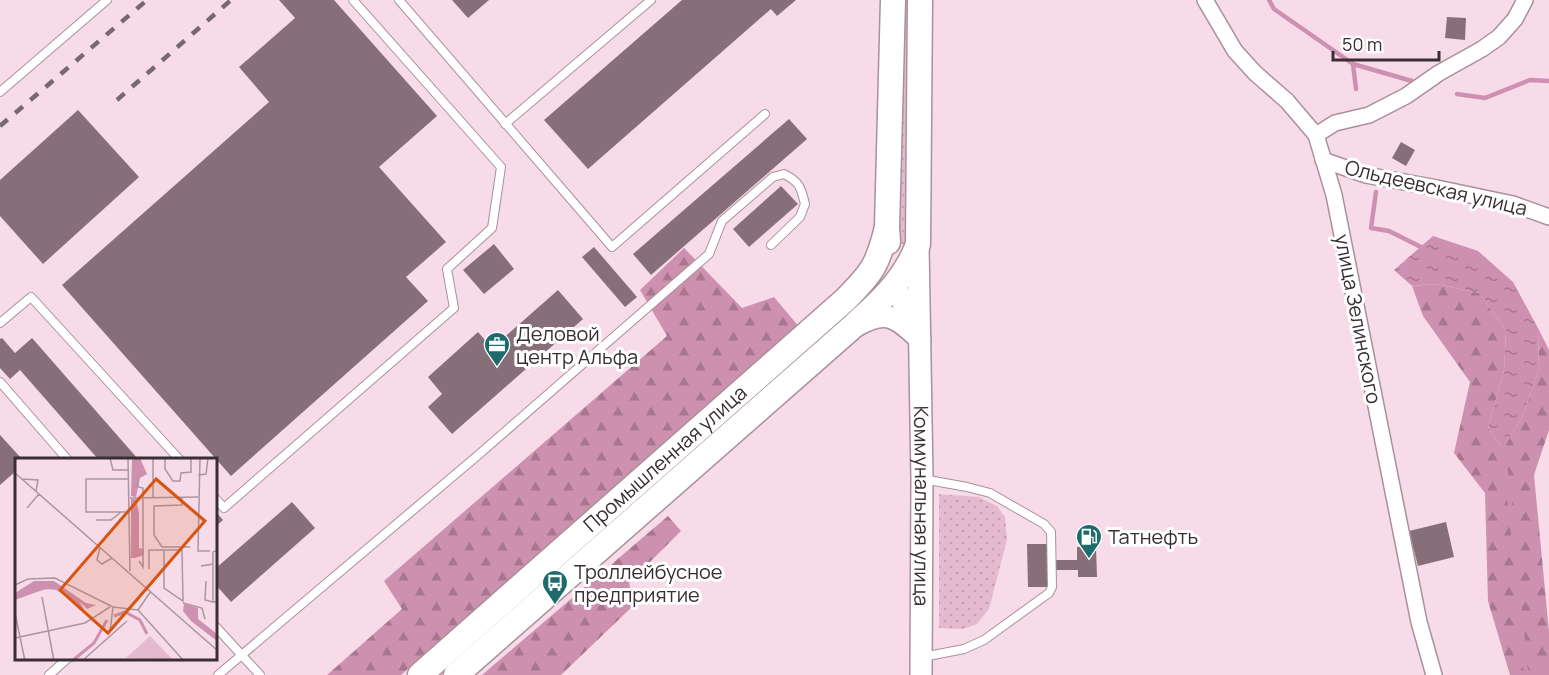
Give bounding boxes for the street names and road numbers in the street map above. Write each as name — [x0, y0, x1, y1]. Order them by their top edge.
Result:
street label: Ольдеевская улица — [1342, 153, 1530, 222]
street label: улица Зелинского — [1329, 232, 1388, 406]
street label: Промышленная улица — [577, 379, 752, 538]
street label: Коммунальная улица — [908, 405, 936, 606]

